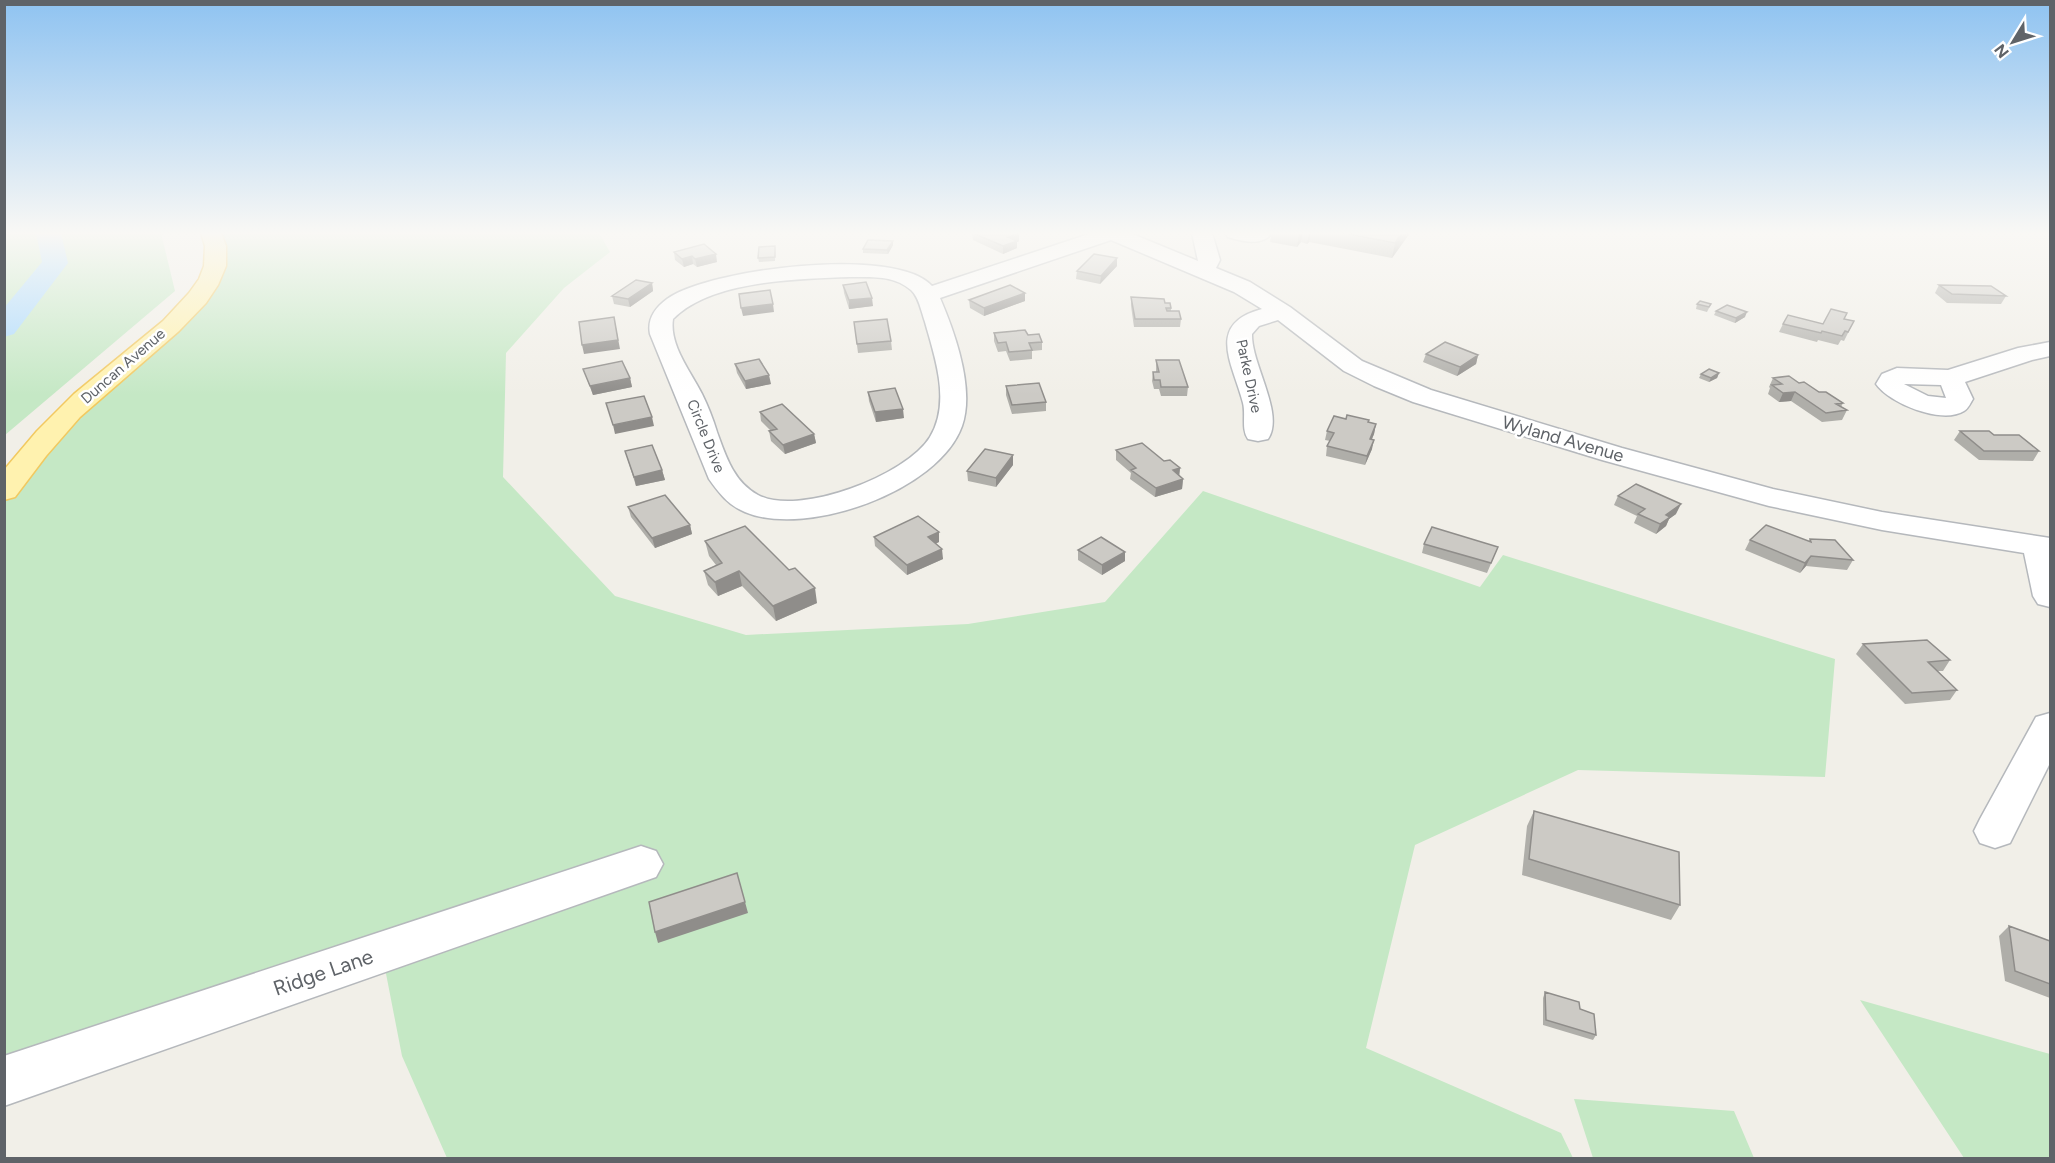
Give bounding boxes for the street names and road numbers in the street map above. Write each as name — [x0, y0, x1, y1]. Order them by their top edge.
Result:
street label: Duncan Avenue — [77, 325, 169, 407]
street label: Parke Drive — [1232, 337, 1266, 415]
street label: Circle Drive — [683, 397, 729, 475]
street label: Wyland Avenue — [1500, 411, 1627, 467]
street label: Ridge Lane — [270, 943, 376, 1001]

